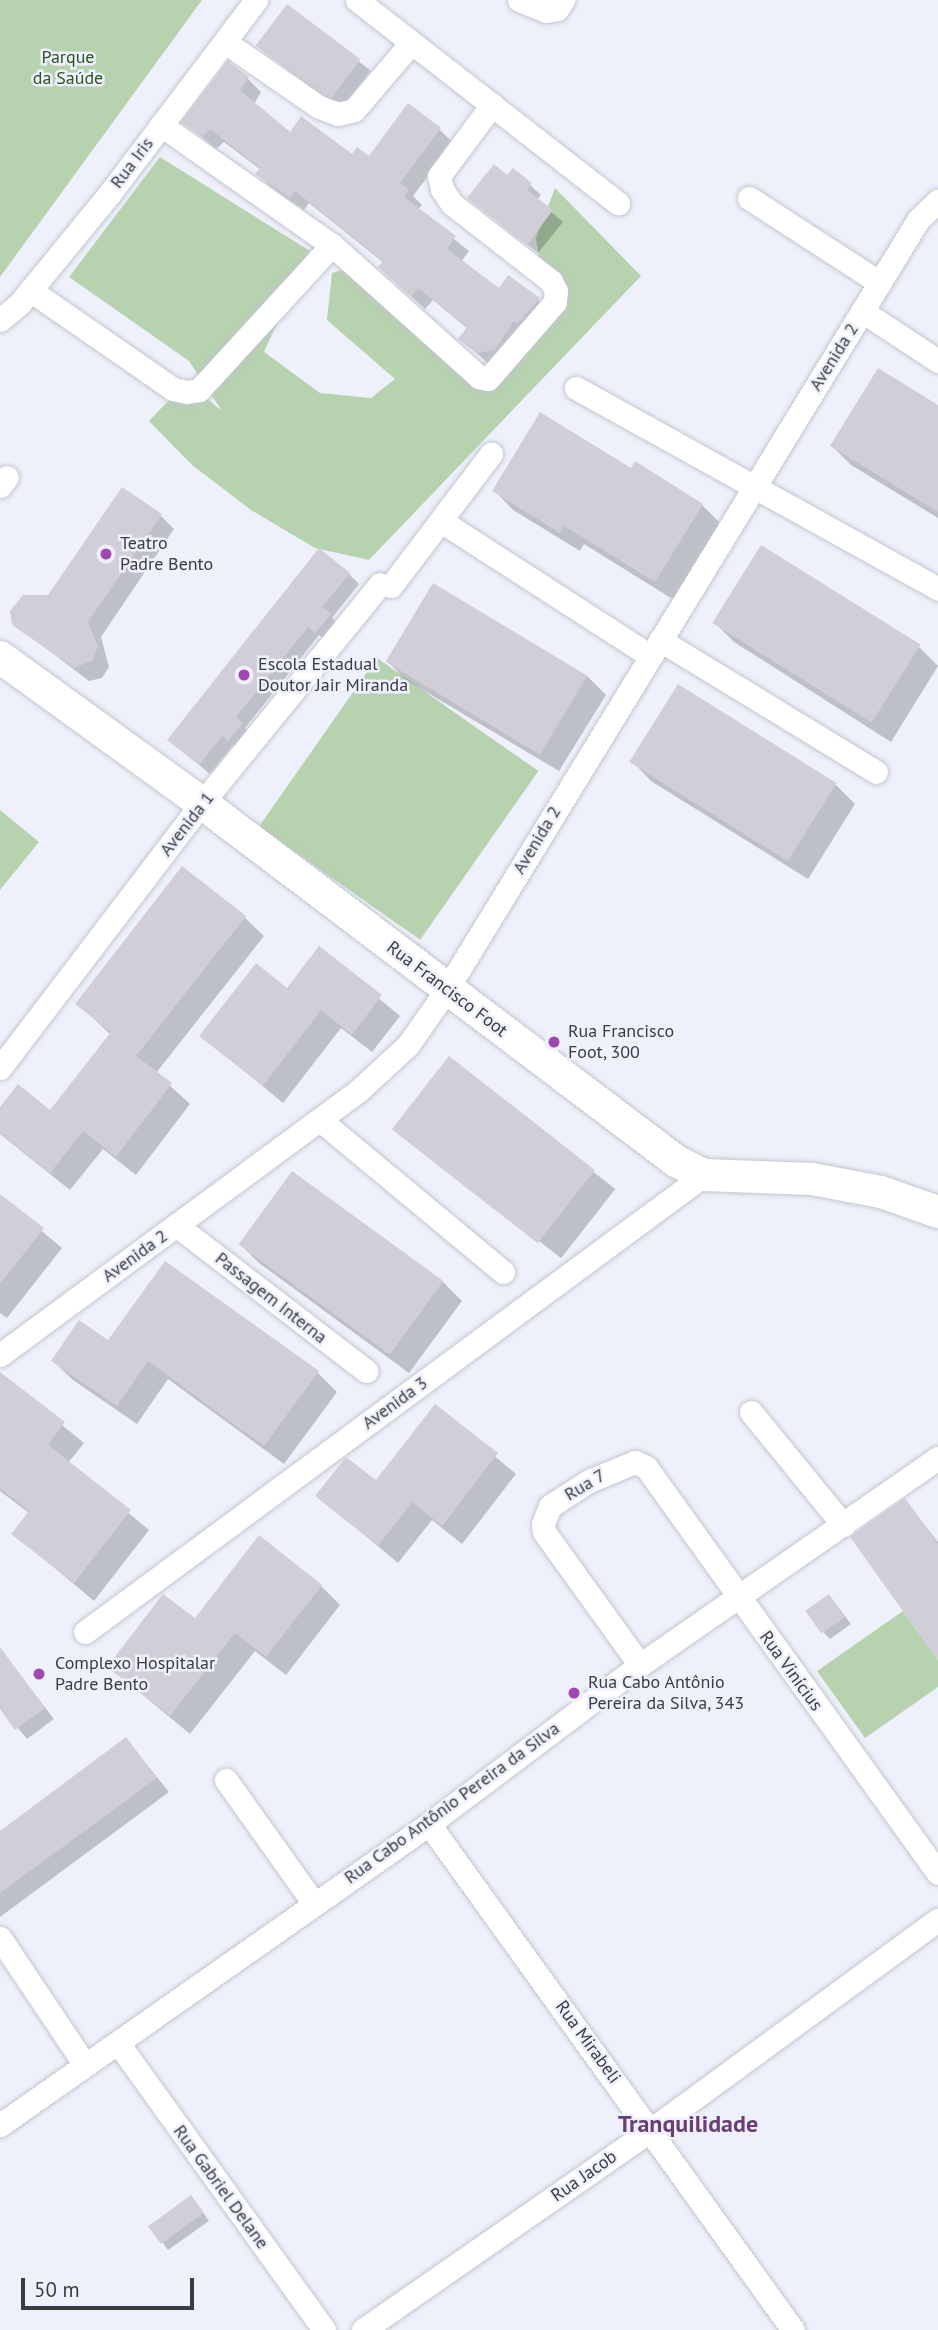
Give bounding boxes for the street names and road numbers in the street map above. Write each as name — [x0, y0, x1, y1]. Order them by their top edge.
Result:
street label: Rua Iris — [106, 133, 158, 193]
street label: Avenida 2 — [805, 319, 863, 395]
street label: Avenida 1 — [155, 788, 219, 860]
street label: Avenida 2 — [508, 802, 566, 878]
street label: Rua Francisco Foot — [382, 937, 512, 1041]
street label: Avenida 2 — [98, 1225, 172, 1287]
street label: Passagem Interna — [211, 1248, 331, 1348]
street label: Avenida 3 — [358, 1372, 432, 1434]
street label: Rua 7 — [561, 1464, 609, 1506]
street label: Rua Vinícius — [755, 1627, 827, 1715]
street label: Rua Cabo Antônio Pereira da Silva — [340, 1717, 564, 1889]
street label: Rua Mirabeli — [551, 1996, 625, 2088]
street label: Rua Gabriel Delane — [169, 2121, 273, 2253]
street label: Rua Jacob — [547, 2146, 621, 2206]

